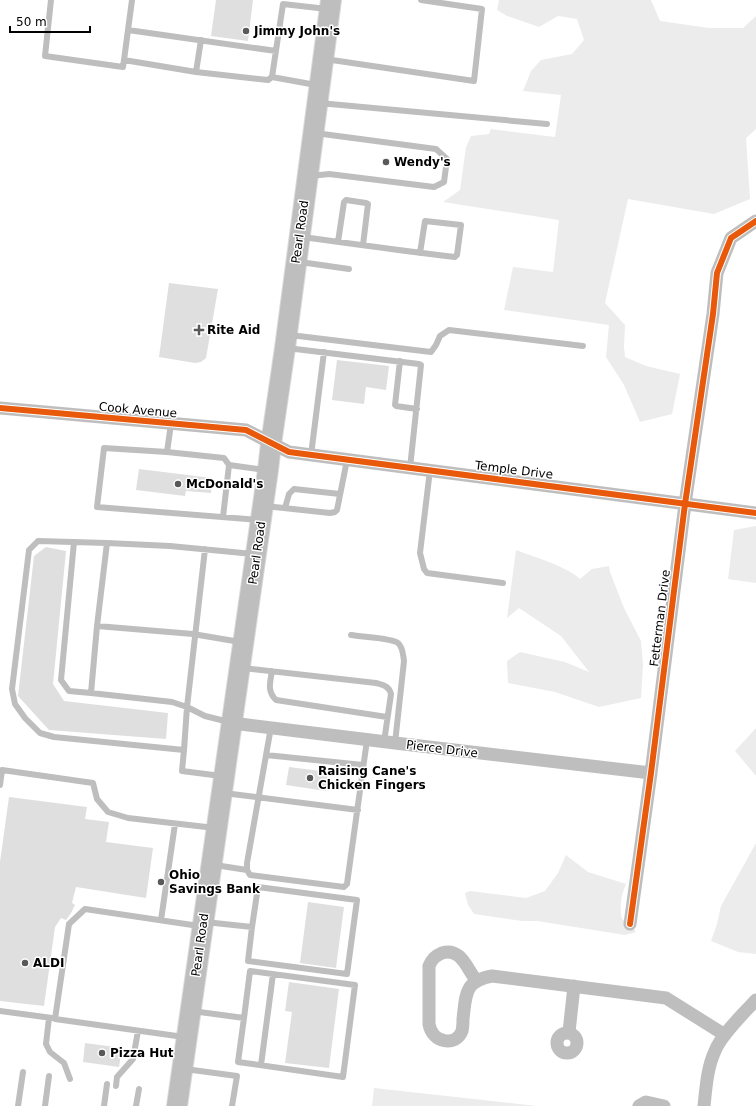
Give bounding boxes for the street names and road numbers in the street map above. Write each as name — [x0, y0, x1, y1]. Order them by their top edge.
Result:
street label: Pearl Road — [289, 199, 311, 265]
street label: Cook Avenue — [98, 400, 178, 420]
street label: Temple Drive — [473, 458, 554, 482]
street label: Pearl Road — [246, 520, 268, 586]
street label: Fetterman Drive — [647, 569, 673, 667]
street label: Pierce Drive — [405, 738, 479, 760]
street label: Pearl Road — [189, 912, 211, 978]

